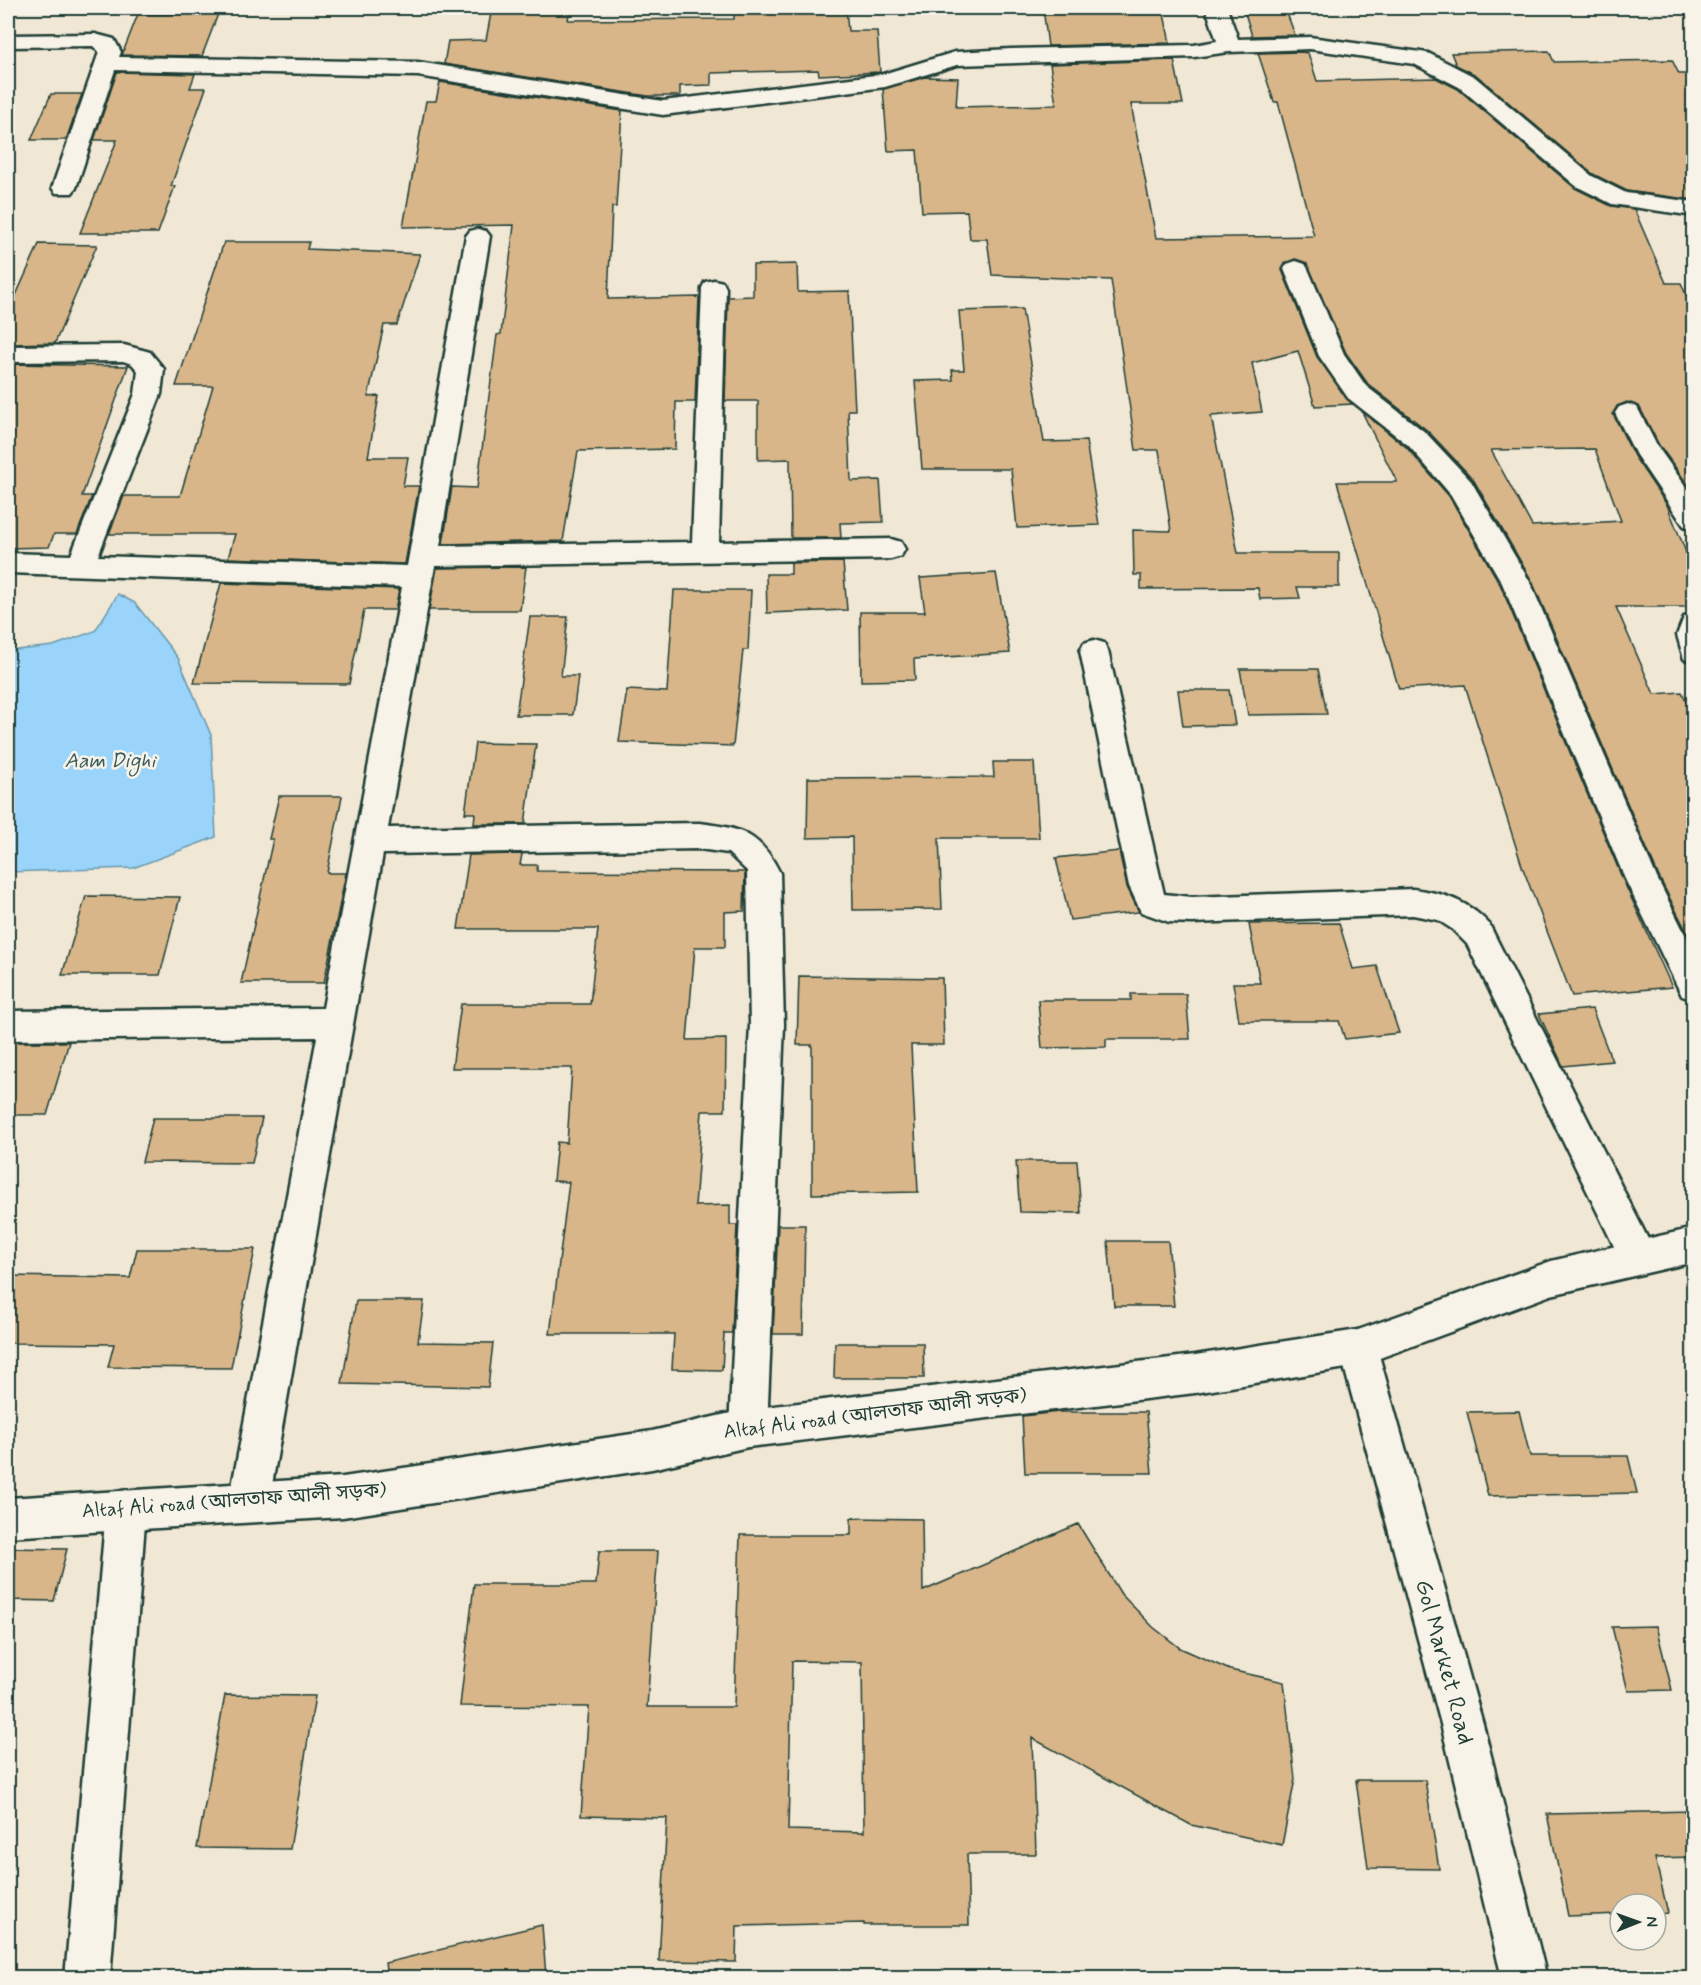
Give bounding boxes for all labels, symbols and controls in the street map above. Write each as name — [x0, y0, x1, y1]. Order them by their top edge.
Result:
water label: Aam Dighi — [65, 747, 158, 777]
street label: Altaf Ali road (আলতাফ আলী সড়ক) — [722, 1382, 1028, 1446]
street label: Altaf Ali road (আলতাফ আলী সড়ক) — [81, 1477, 387, 1525]
street label: Gol Market Road — [1407, 1576, 1481, 1748]
north arrow — [1608, 1892, 1668, 1952]
text: N — [1641, 1916, 1662, 1927]

